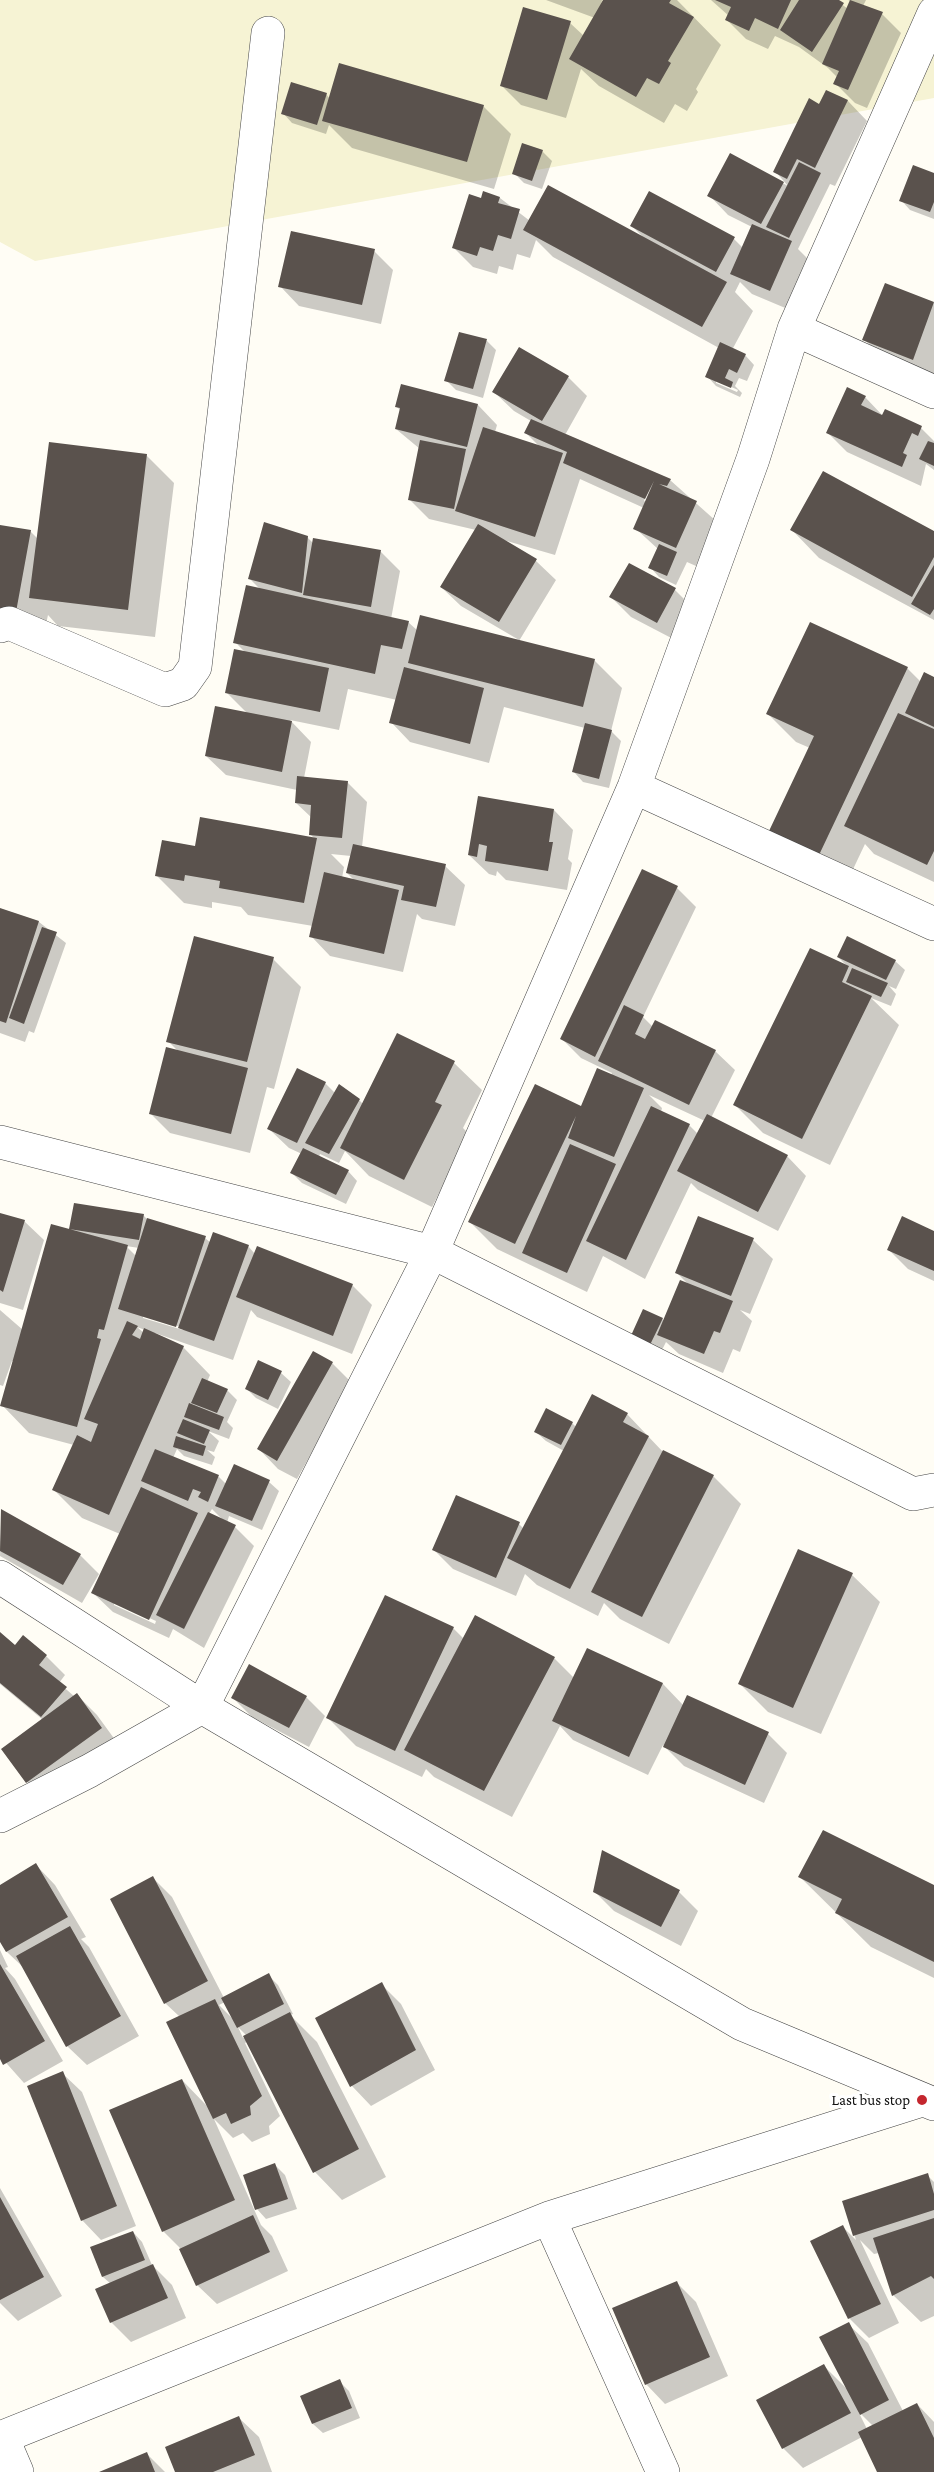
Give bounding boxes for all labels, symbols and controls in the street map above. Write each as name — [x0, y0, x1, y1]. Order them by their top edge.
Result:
place label: Last bus stop — [831, 2091, 910, 2109]
marker: Last bus stop — [915, 2093, 929, 2107]

